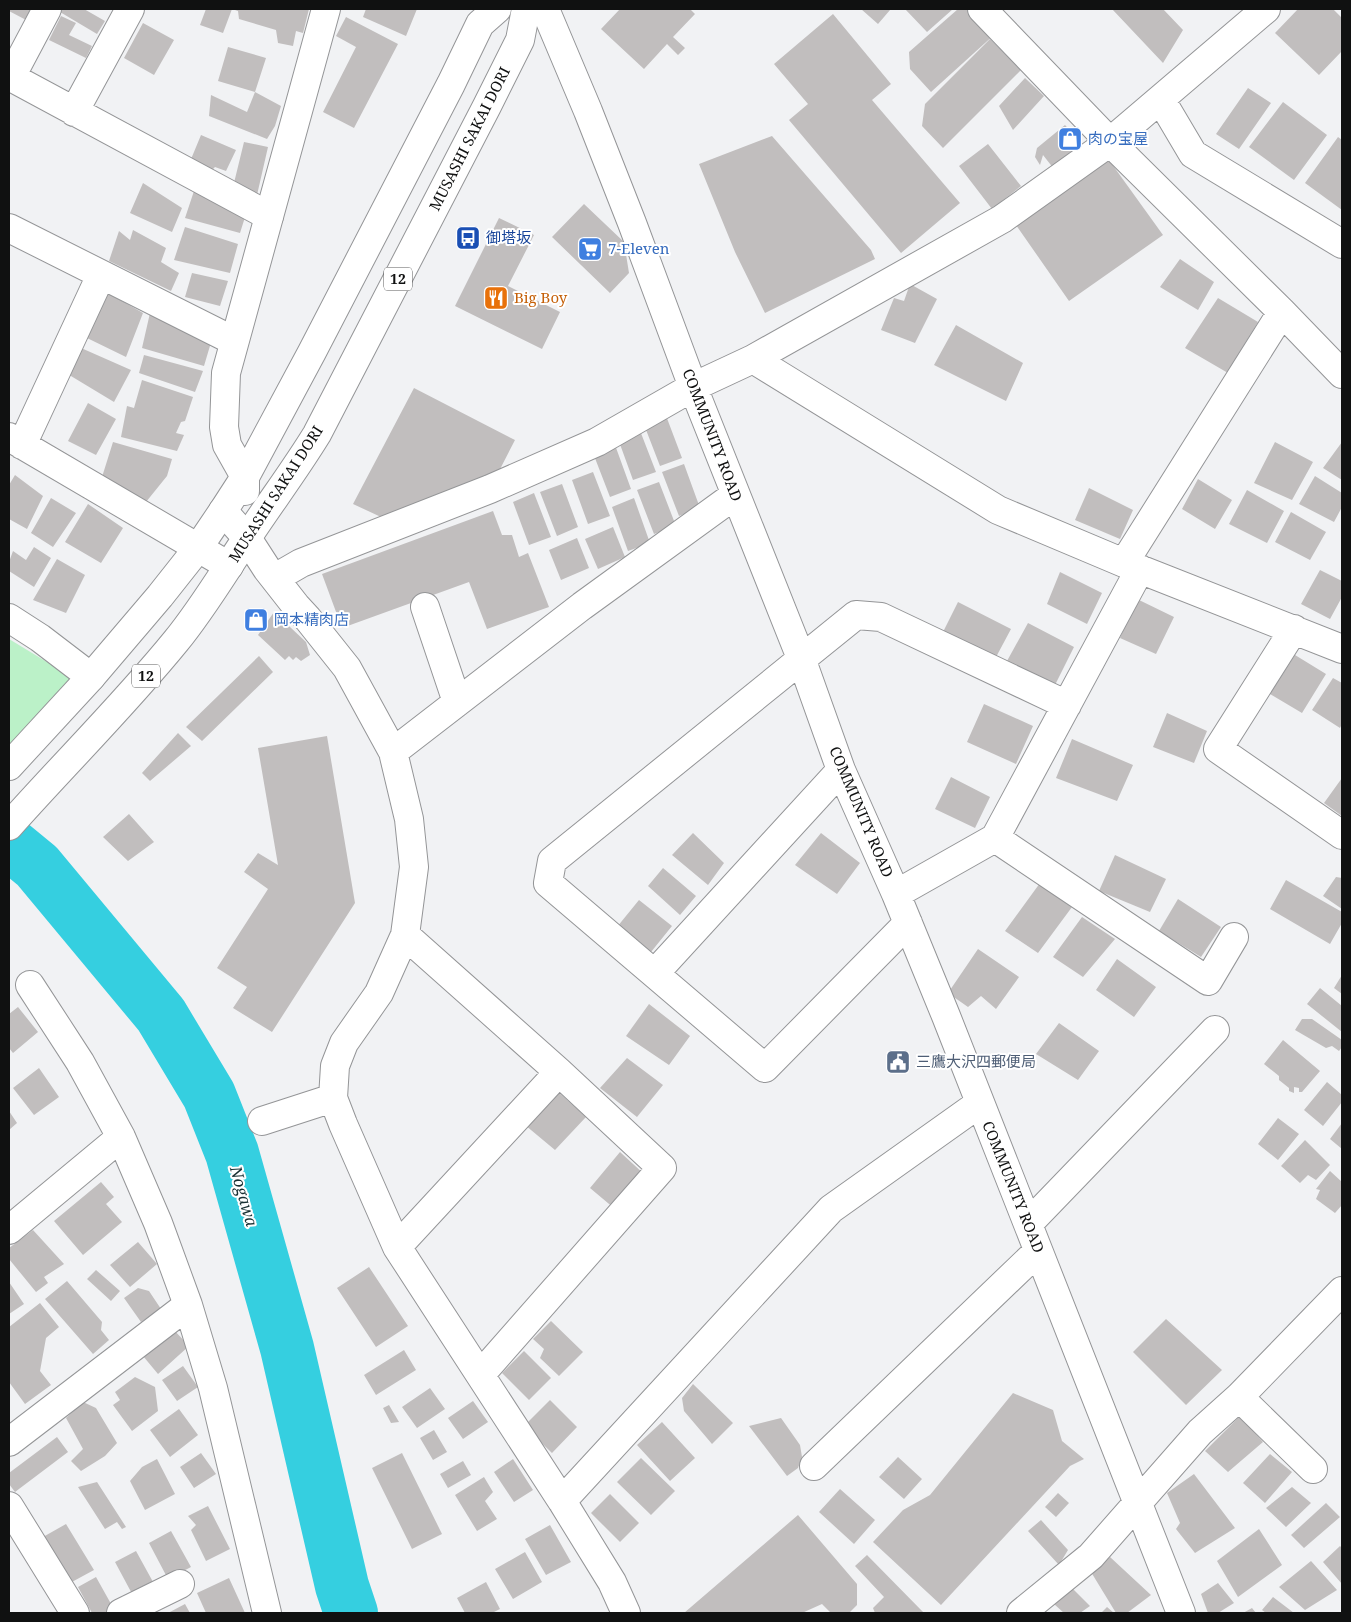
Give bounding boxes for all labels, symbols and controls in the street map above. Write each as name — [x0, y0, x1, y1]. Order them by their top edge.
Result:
street label: MUSASHI SAKAI DORI — [424, 63, 514, 214]
shop icon: 肉の宝屋 — [1057, 126, 1083, 152]
place label: 肉の宝屋 — [1088, 128, 1148, 148]
bus stop icon: 御塔坂 — [455, 225, 481, 251]
place label: 御塔坂 — [486, 227, 531, 247]
supermarket icon: 7-Eleven — [577, 236, 603, 262]
place label: 7-Eleven — [608, 238, 670, 258]
road number: 12 — [384, 268, 412, 290]
restaurant icon: Big Boy — [483, 285, 509, 311]
place label: Big Boy — [514, 287, 568, 307]
street label: COMMUNITY ROAD — [678, 365, 747, 504]
street label: MUSASHI SAKAI DORI — [223, 421, 327, 566]
shop icon: 岡本精肉店 — [243, 607, 269, 633]
place label: 岡本精肉店 — [274, 609, 349, 629]
road number: 12 — [132, 664, 160, 688]
street label: COMMUNITY ROAD — [825, 743, 899, 880]
public building icon: 三鷹大沢四郵便局 — [885, 1049, 911, 1075]
place label: 三鷹大沢四郵便局 — [916, 1051, 1036, 1071]
street label: COMMUNITY ROAD — [978, 1118, 1050, 1256]
water label: Nogawa — [225, 1162, 263, 1229]

